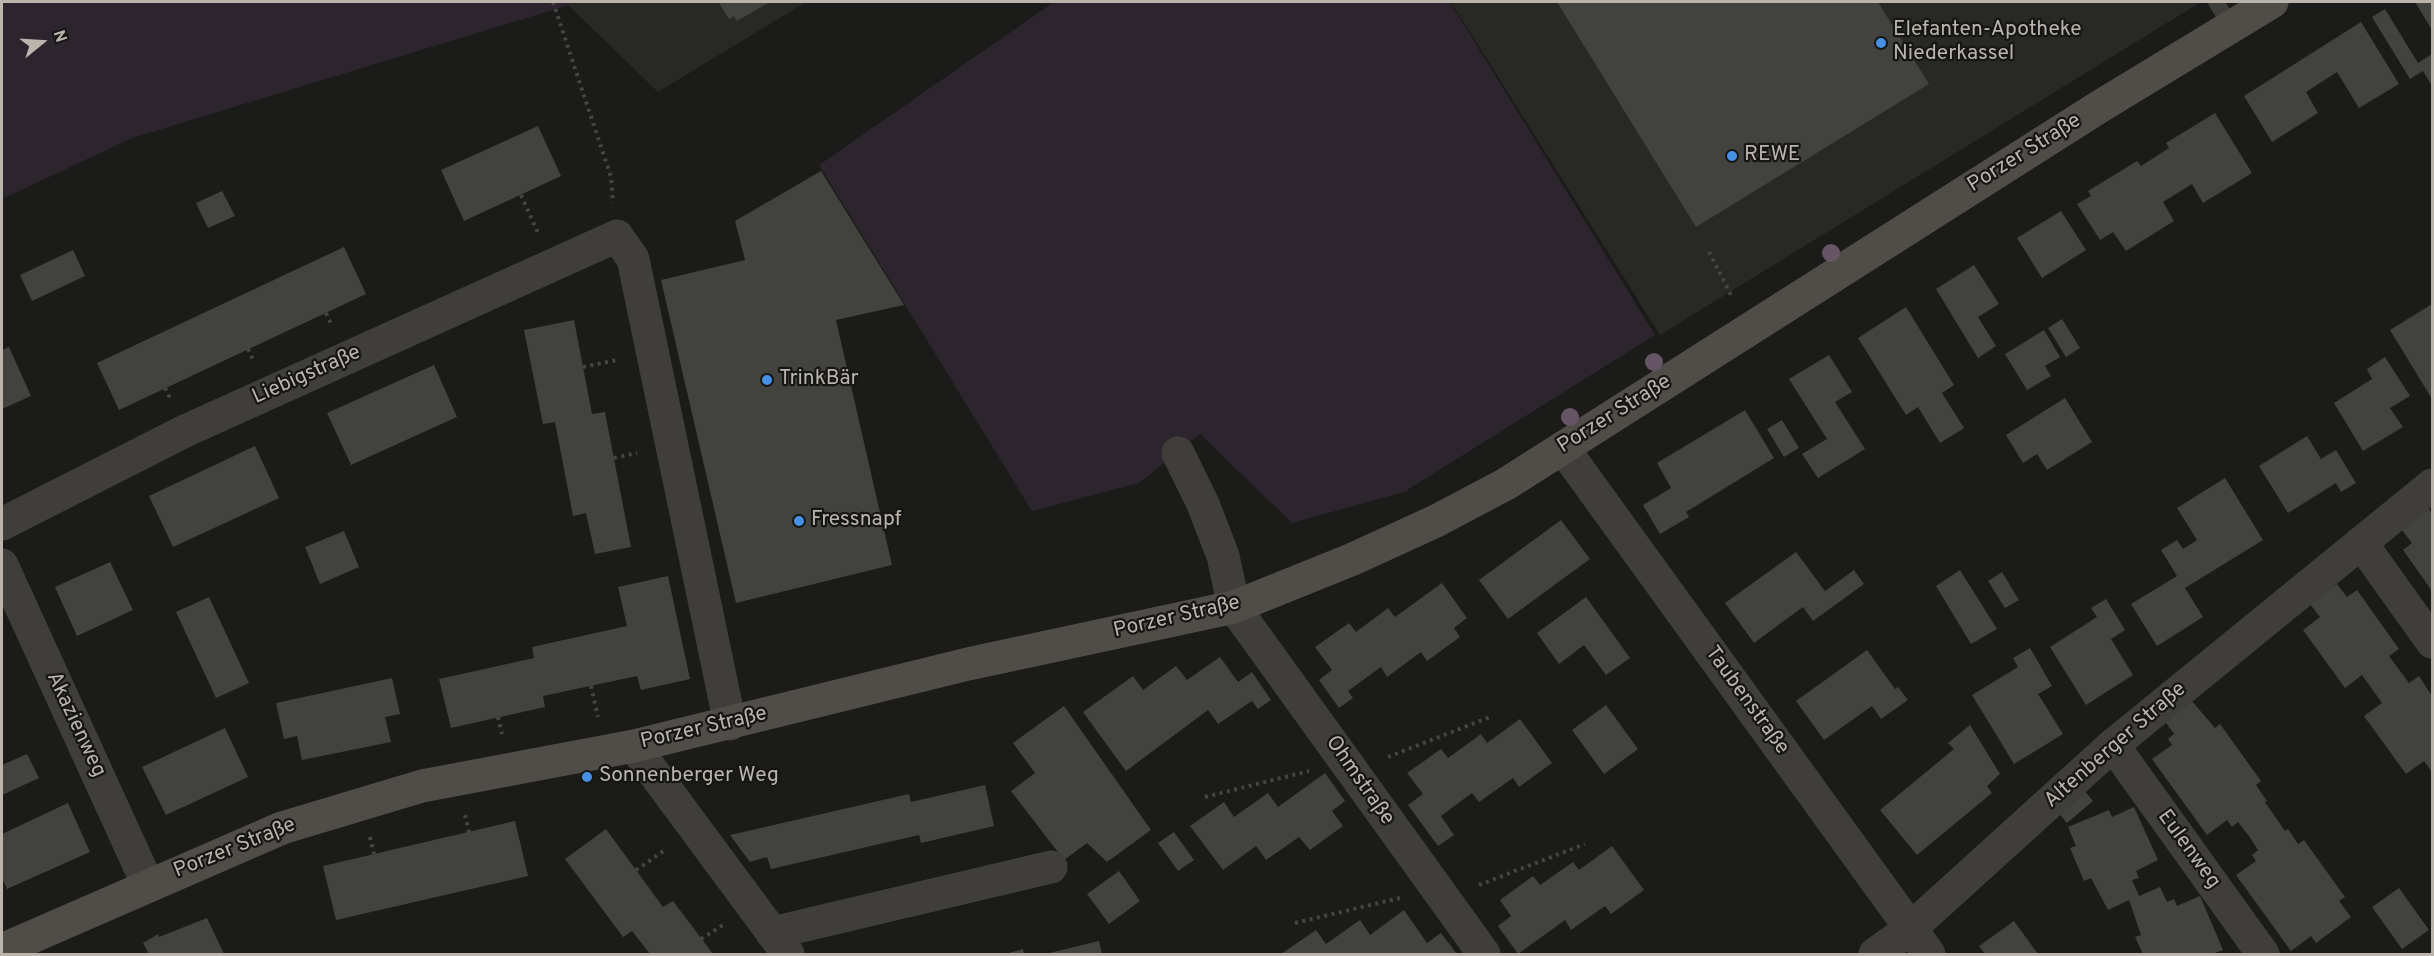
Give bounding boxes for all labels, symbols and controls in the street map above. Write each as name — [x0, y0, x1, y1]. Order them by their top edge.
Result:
north arrow — [12, 12, 72, 72]
place label: Elefanten-Apotheke Niederkassel — [1893, 18, 2082, 68]
text: N — [48, 28, 70, 45]
marker: Elefanten-Apotheke Niederkassel — [1874, 36, 1888, 50]
street label: Porzer Straße — [1964, 109, 2086, 199]
place label: REWE — [1744, 143, 1800, 169]
marker: REWE — [1725, 149, 1739, 163]
street label: Liebigstraße — [249, 341, 365, 411]
place label: TrinkBär — [779, 367, 859, 393]
street label: Porzer Straße — [1554, 370, 1676, 460]
marker: TrinkBär — [760, 373, 774, 387]
place label: Fressnapf — [811, 508, 902, 534]
marker: Fressnapf — [792, 514, 806, 528]
street label: Porzer Straße — [1111, 591, 1243, 645]
street label: Taubenstraße — [1698, 642, 1794, 760]
street label: Akazienweg — [40, 668, 110, 782]
street label: Altenberger Straße — [2040, 678, 2192, 814]
street label: Porzer Straße — [638, 702, 770, 756]
street label: Ohmstraße — [1319, 731, 1399, 831]
place label: Sonnenberger Weg — [599, 764, 779, 790]
marker: Sonnenberger Weg — [580, 770, 594, 784]
street label: Eulenweg — [2151, 806, 2225, 894]
street label: Porzer Straße — [170, 813, 300, 885]

